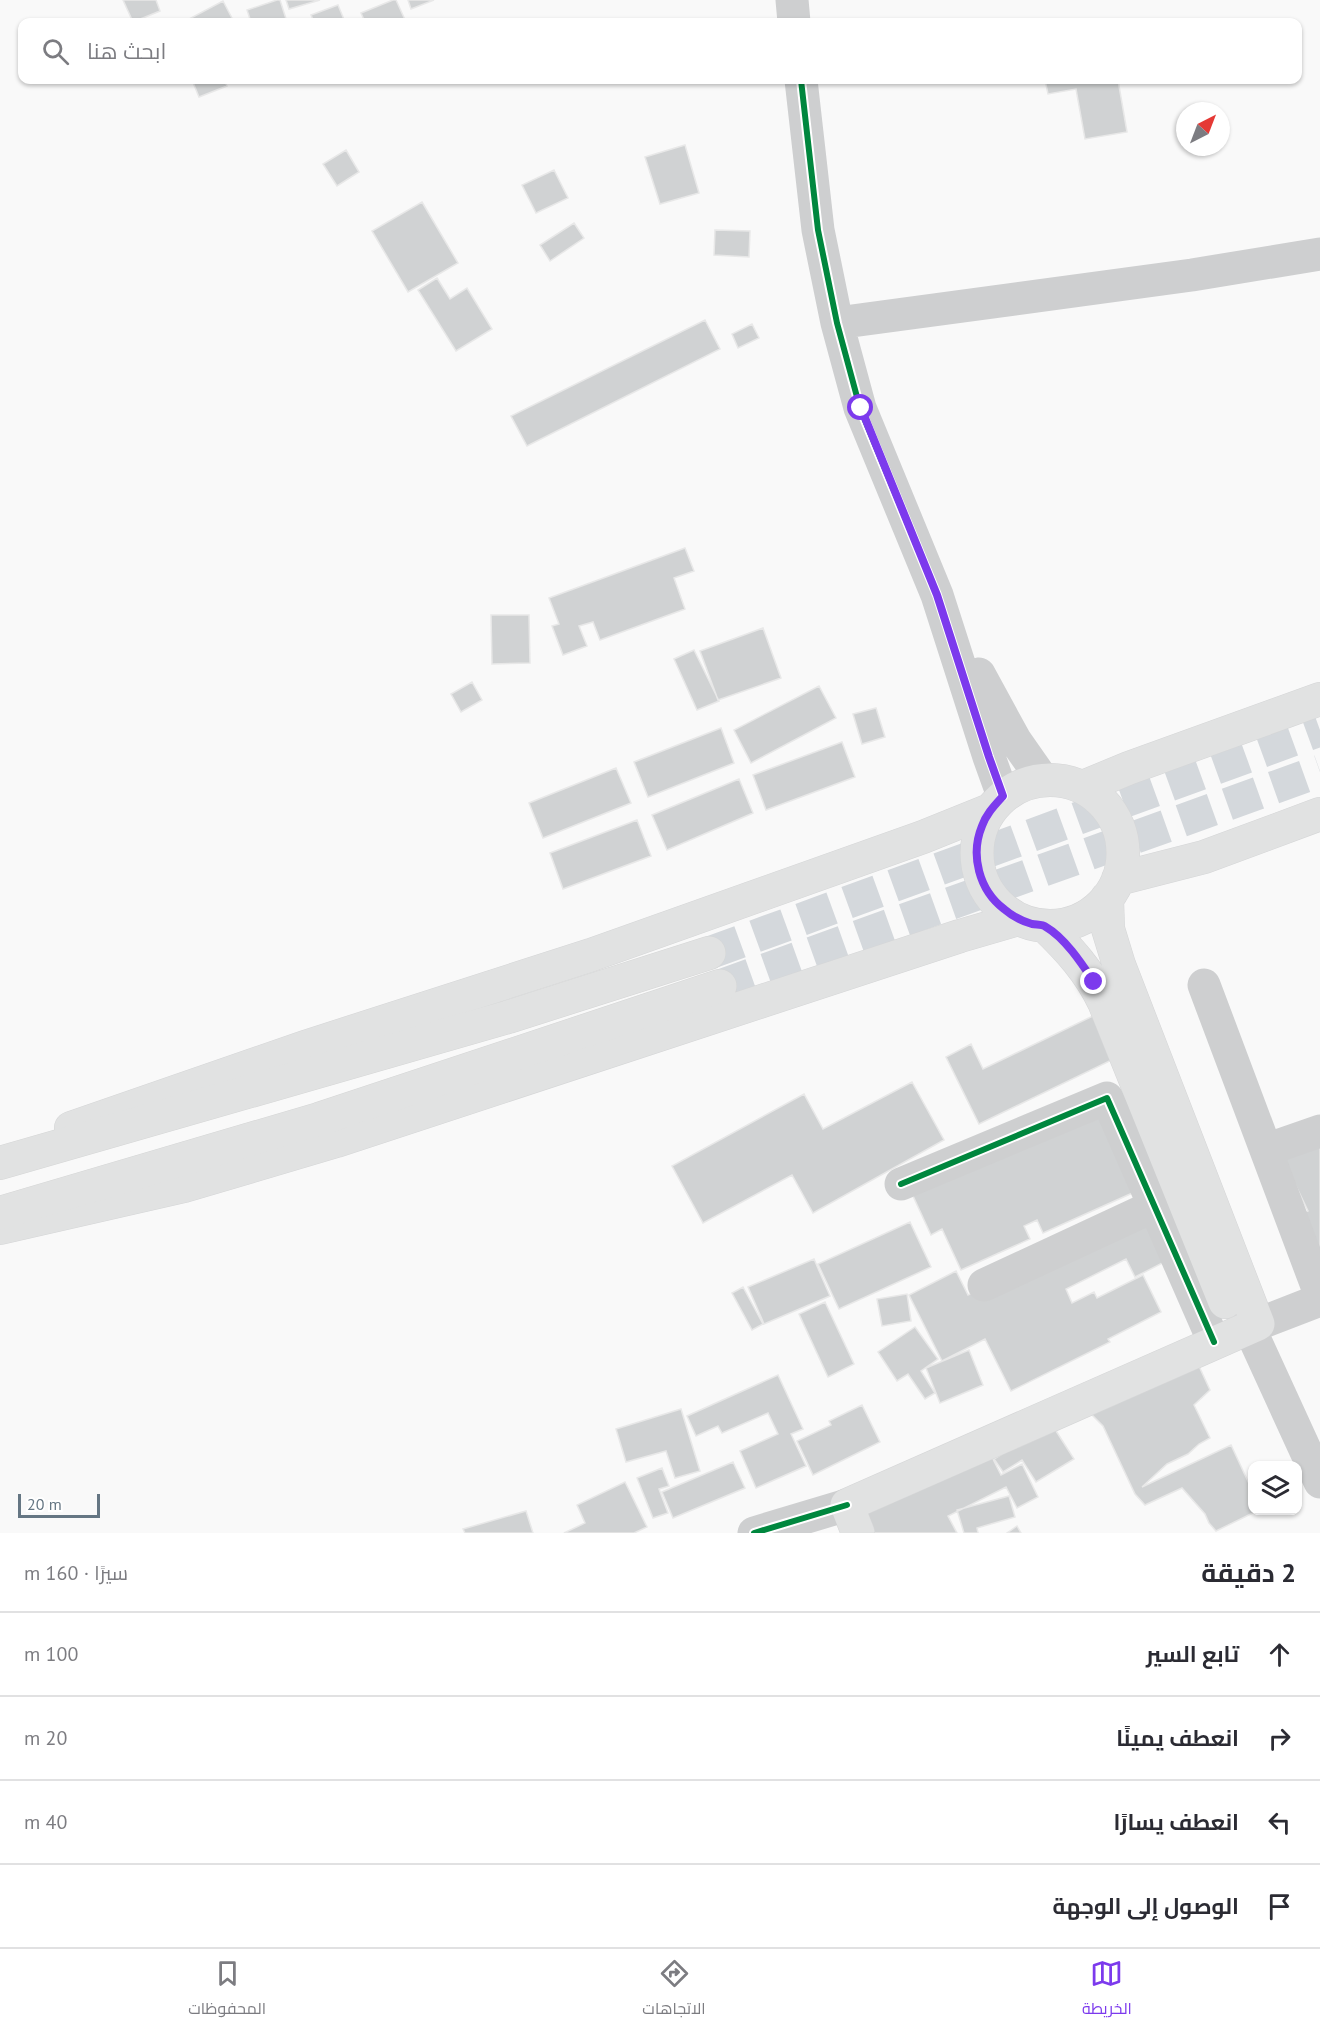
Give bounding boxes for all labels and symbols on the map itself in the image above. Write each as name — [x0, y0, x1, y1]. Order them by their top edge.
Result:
north arrow — [1176, 102, 1230, 156]
route start — [847, 394, 873, 420]
route end — [1080, 968, 1106, 994]
scale bar — [18, 1491, 100, 1518]

